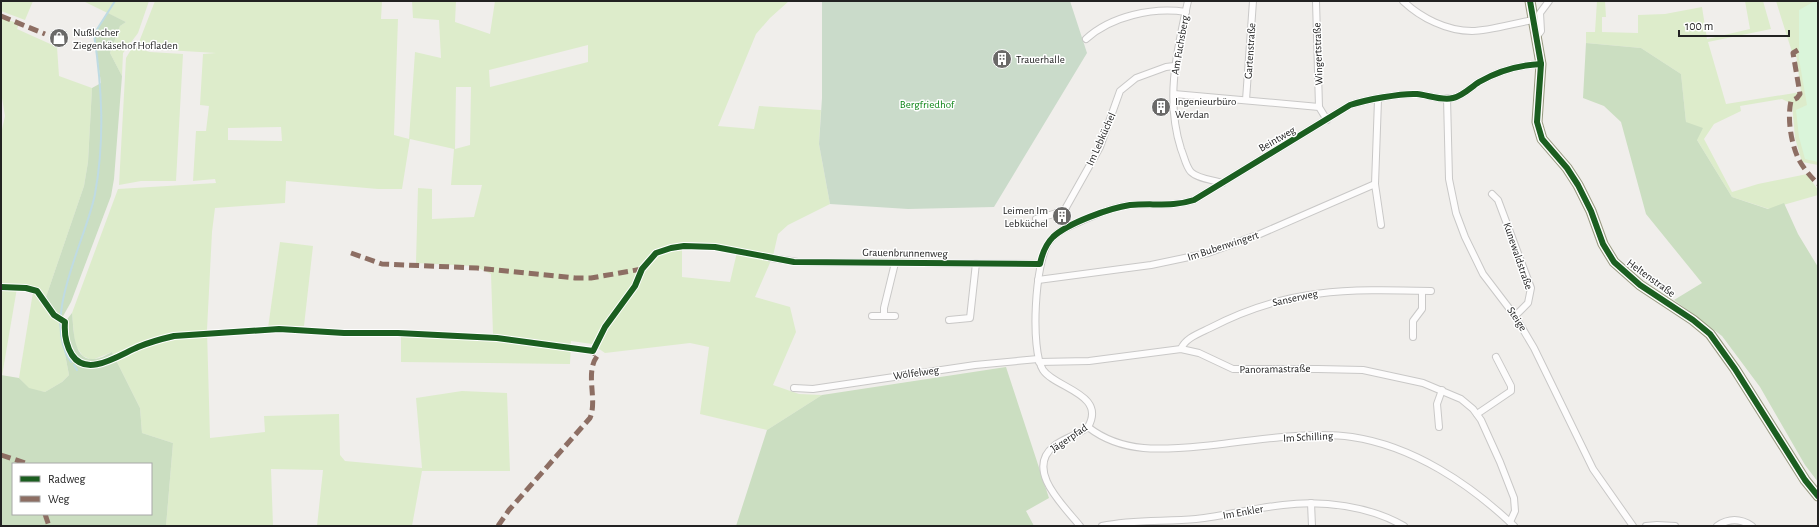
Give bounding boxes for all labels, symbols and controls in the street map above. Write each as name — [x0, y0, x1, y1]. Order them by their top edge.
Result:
scale bar — [1679, 12, 1789, 38]
street label: Am Fuchsberg — [1169, 14, 1191, 76]
text: 100 m — [1685, 20, 1713, 32]
street label: Gartenstraße — [1243, 22, 1257, 80]
street label: Wingertstraße — [1311, 22, 1325, 86]
shop icon: Nußlocher Ziegenkäsehof Hofladen — [48, 27, 70, 49]
place label: Nußlocher Ziegenkäsehof Hofladen — [73, 27, 178, 51]
building icon: Trauerhalle — [991, 48, 1013, 70]
place label: Trauerhalle — [1016, 54, 1065, 65]
building icon: Ingenieurbüro Werdan — [1150, 96, 1172, 118]
place label: Ingenieurbüro Werdan — [1175, 96, 1237, 120]
park label: Bergfriedhof — [900, 99, 955, 110]
street label: Im Lebküchel — [1084, 111, 1118, 167]
street label: Beintweg — [1257, 124, 1298, 154]
place label: Leimen Im Lebküchel — [1003, 205, 1048, 229]
building icon: Leimen Im Lebküchel — [1051, 205, 1073, 227]
street label: Kunewaldstraße — [1501, 221, 1535, 291]
street label: Im Bubenwingert — [1186, 229, 1261, 263]
street label: Grauenbrunnenweg — [862, 247, 948, 259]
street label: Heltenstraße — [1625, 257, 1677, 299]
street label: Sanserweg — [1271, 288, 1319, 308]
street label: Steige — [1505, 305, 1529, 333]
street label: Panoramastraße — [1239, 363, 1311, 375]
street label: Wölfelweg — [892, 364, 940, 382]
street label: Jägerpfad — [1049, 422, 1090, 454]
street label: Im Schilling — [1283, 430, 1334, 444]
legend — [12, 463, 152, 515]
text: Radweg — [48, 473, 85, 485]
text: Weg — [48, 493, 70, 505]
street label: Im Enkler — [1222, 503, 1264, 521]

